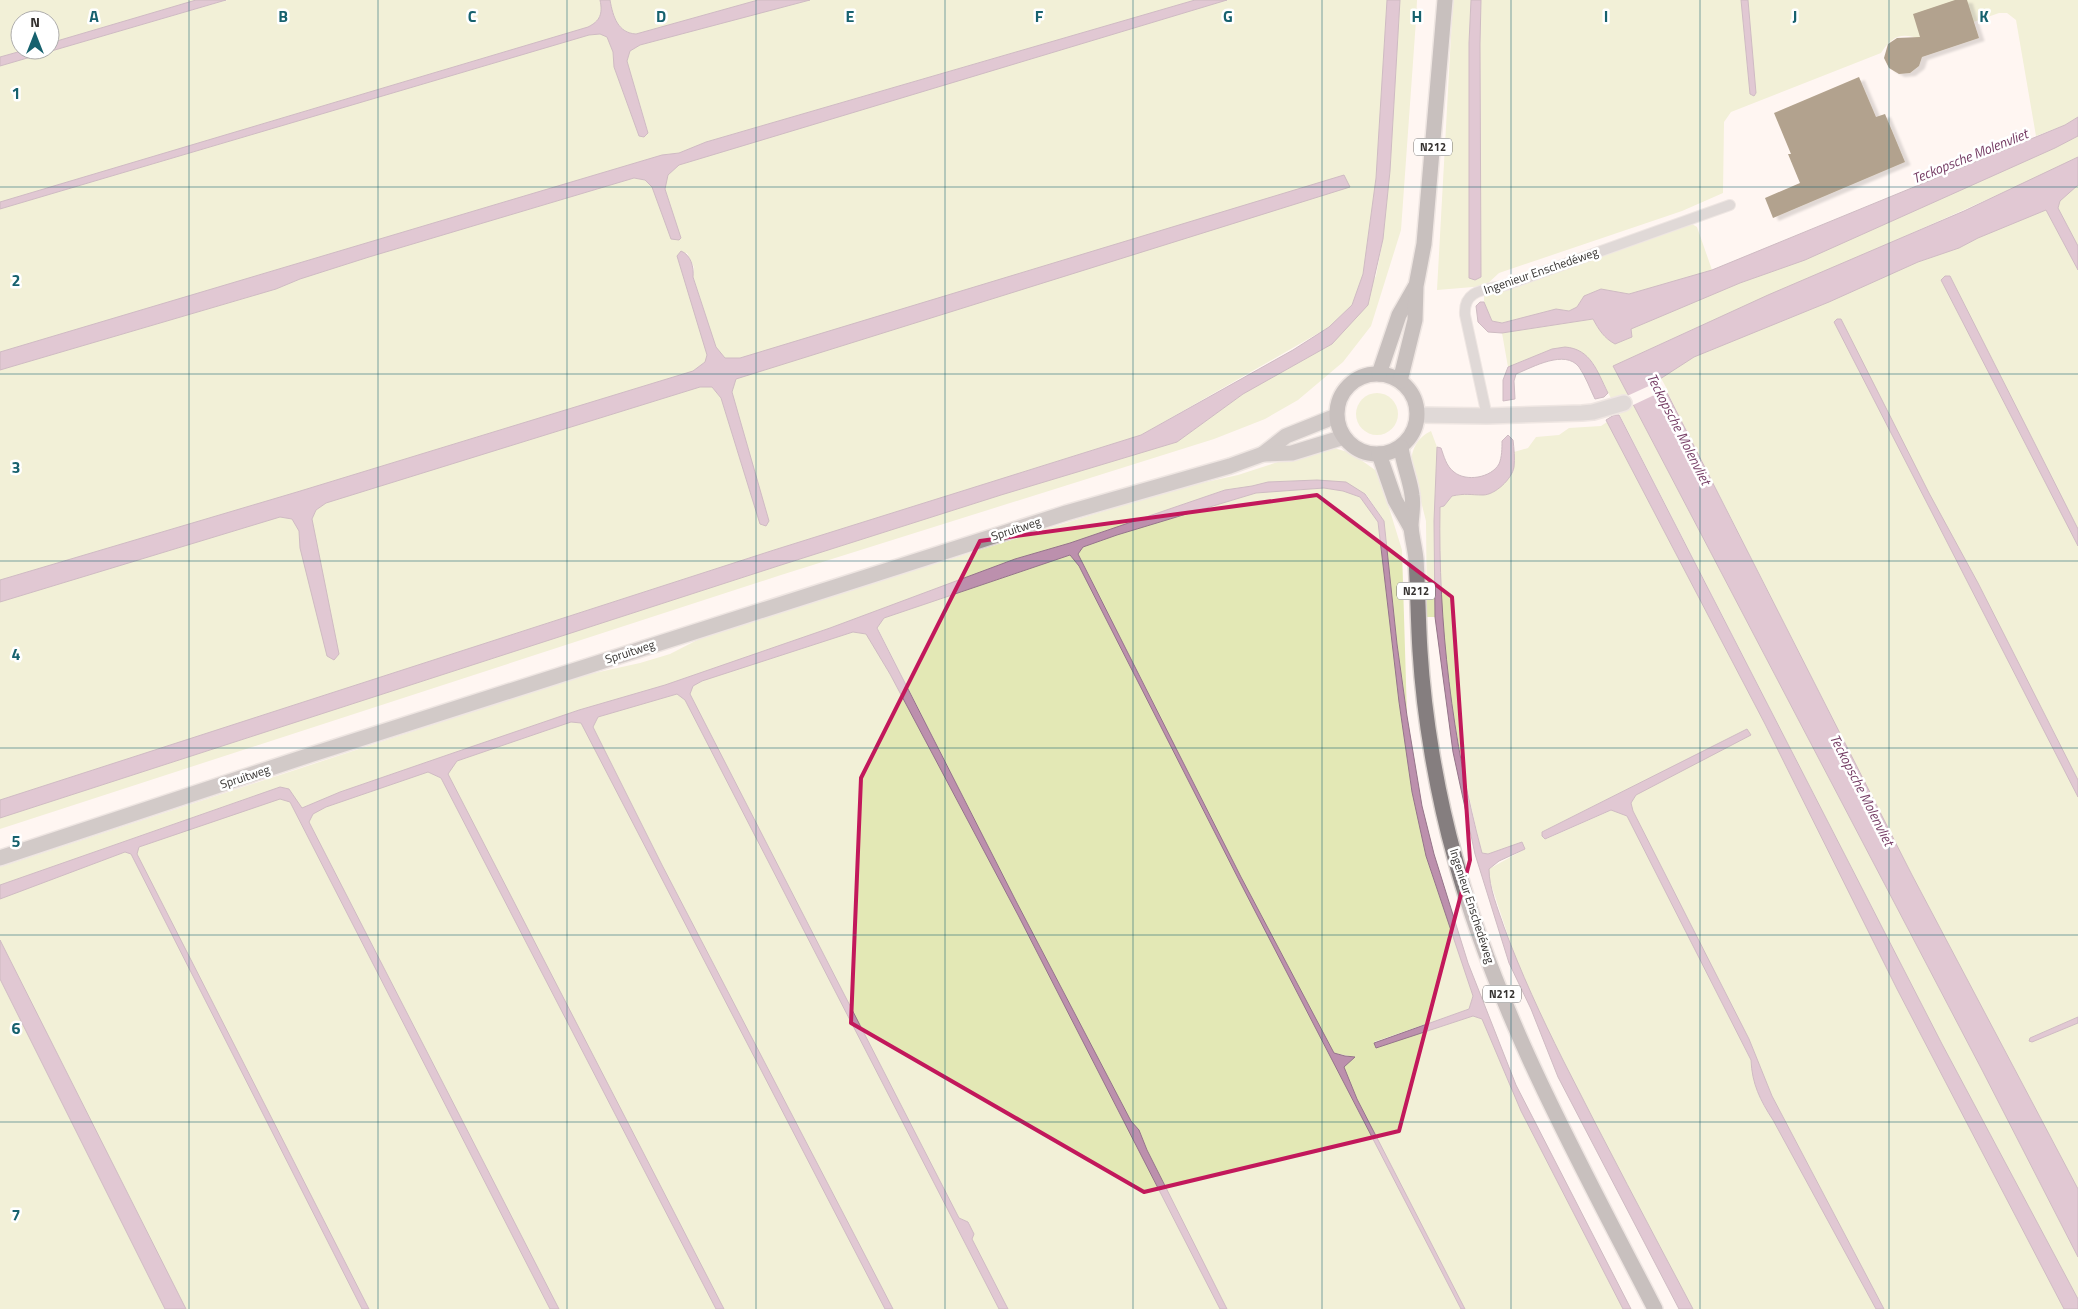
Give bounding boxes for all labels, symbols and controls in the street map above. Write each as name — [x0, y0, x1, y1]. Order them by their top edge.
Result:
text: A — [89, 4, 99, 28]
text: B — [278, 4, 288, 28]
text: C — [468, 4, 477, 28]
text: D — [656, 4, 666, 28]
text: E — [846, 4, 855, 28]
text: F — [1035, 4, 1044, 28]
text: G — [1223, 4, 1233, 28]
text: H — [1412, 4, 1422, 28]
text: I — [1604, 4, 1608, 28]
text: J — [1793, 4, 1797, 28]
text: K — [1979, 4, 1989, 28]
north arrow — [10, 10, 60, 60]
text: N — [30, 11, 40, 32]
text: 1 — [12, 81, 20, 105]
water label: Teckopsche Molenvliet — [1909, 122, 2032, 188]
road number: N212 — [1414, 138, 1452, 156]
street label: Ingenieur Enschedéweg — [1481, 242, 1601, 299]
text: 2 — [12, 268, 20, 292]
water label: Teckopsche Molenvliet — [1642, 369, 1717, 490]
text: 3 — [12, 455, 20, 479]
street label: Spruitweg — [988, 512, 1043, 546]
road number: N212 — [1397, 582, 1435, 600]
street label: Spruitweg — [602, 635, 657, 669]
text: 4 — [12, 642, 21, 666]
water label: Teckopsche Molenvliet — [1825, 730, 1900, 851]
street label: Spruitweg — [217, 760, 272, 794]
text: 5 — [12, 829, 21, 853]
street label: Ingenieur Enschedéweg — [1445, 846, 1500, 966]
road number: N212 — [1483, 986, 1521, 1002]
text: 6 — [12, 1016, 21, 1040]
text: 7 — [12, 1203, 20, 1227]

